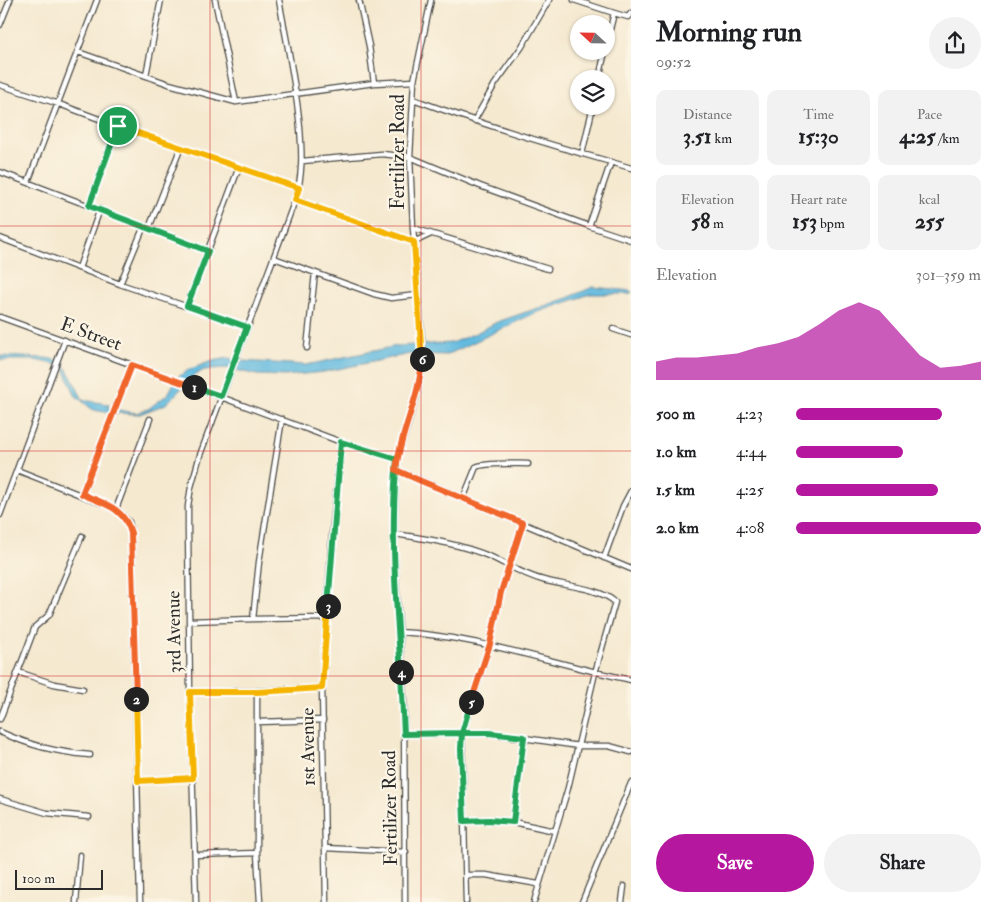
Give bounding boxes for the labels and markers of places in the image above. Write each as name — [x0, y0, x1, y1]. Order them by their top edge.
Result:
pin — [97, 105, 139, 147]
pin: 6 — [410, 346, 434, 372]
pin: 1 — [182, 374, 206, 400]
pin: 3 — [316, 594, 340, 618]
pin: 4 — [388, 660, 414, 684]
pin: 2 — [124, 686, 148, 712]
pin: 5 — [458, 690, 484, 714]

